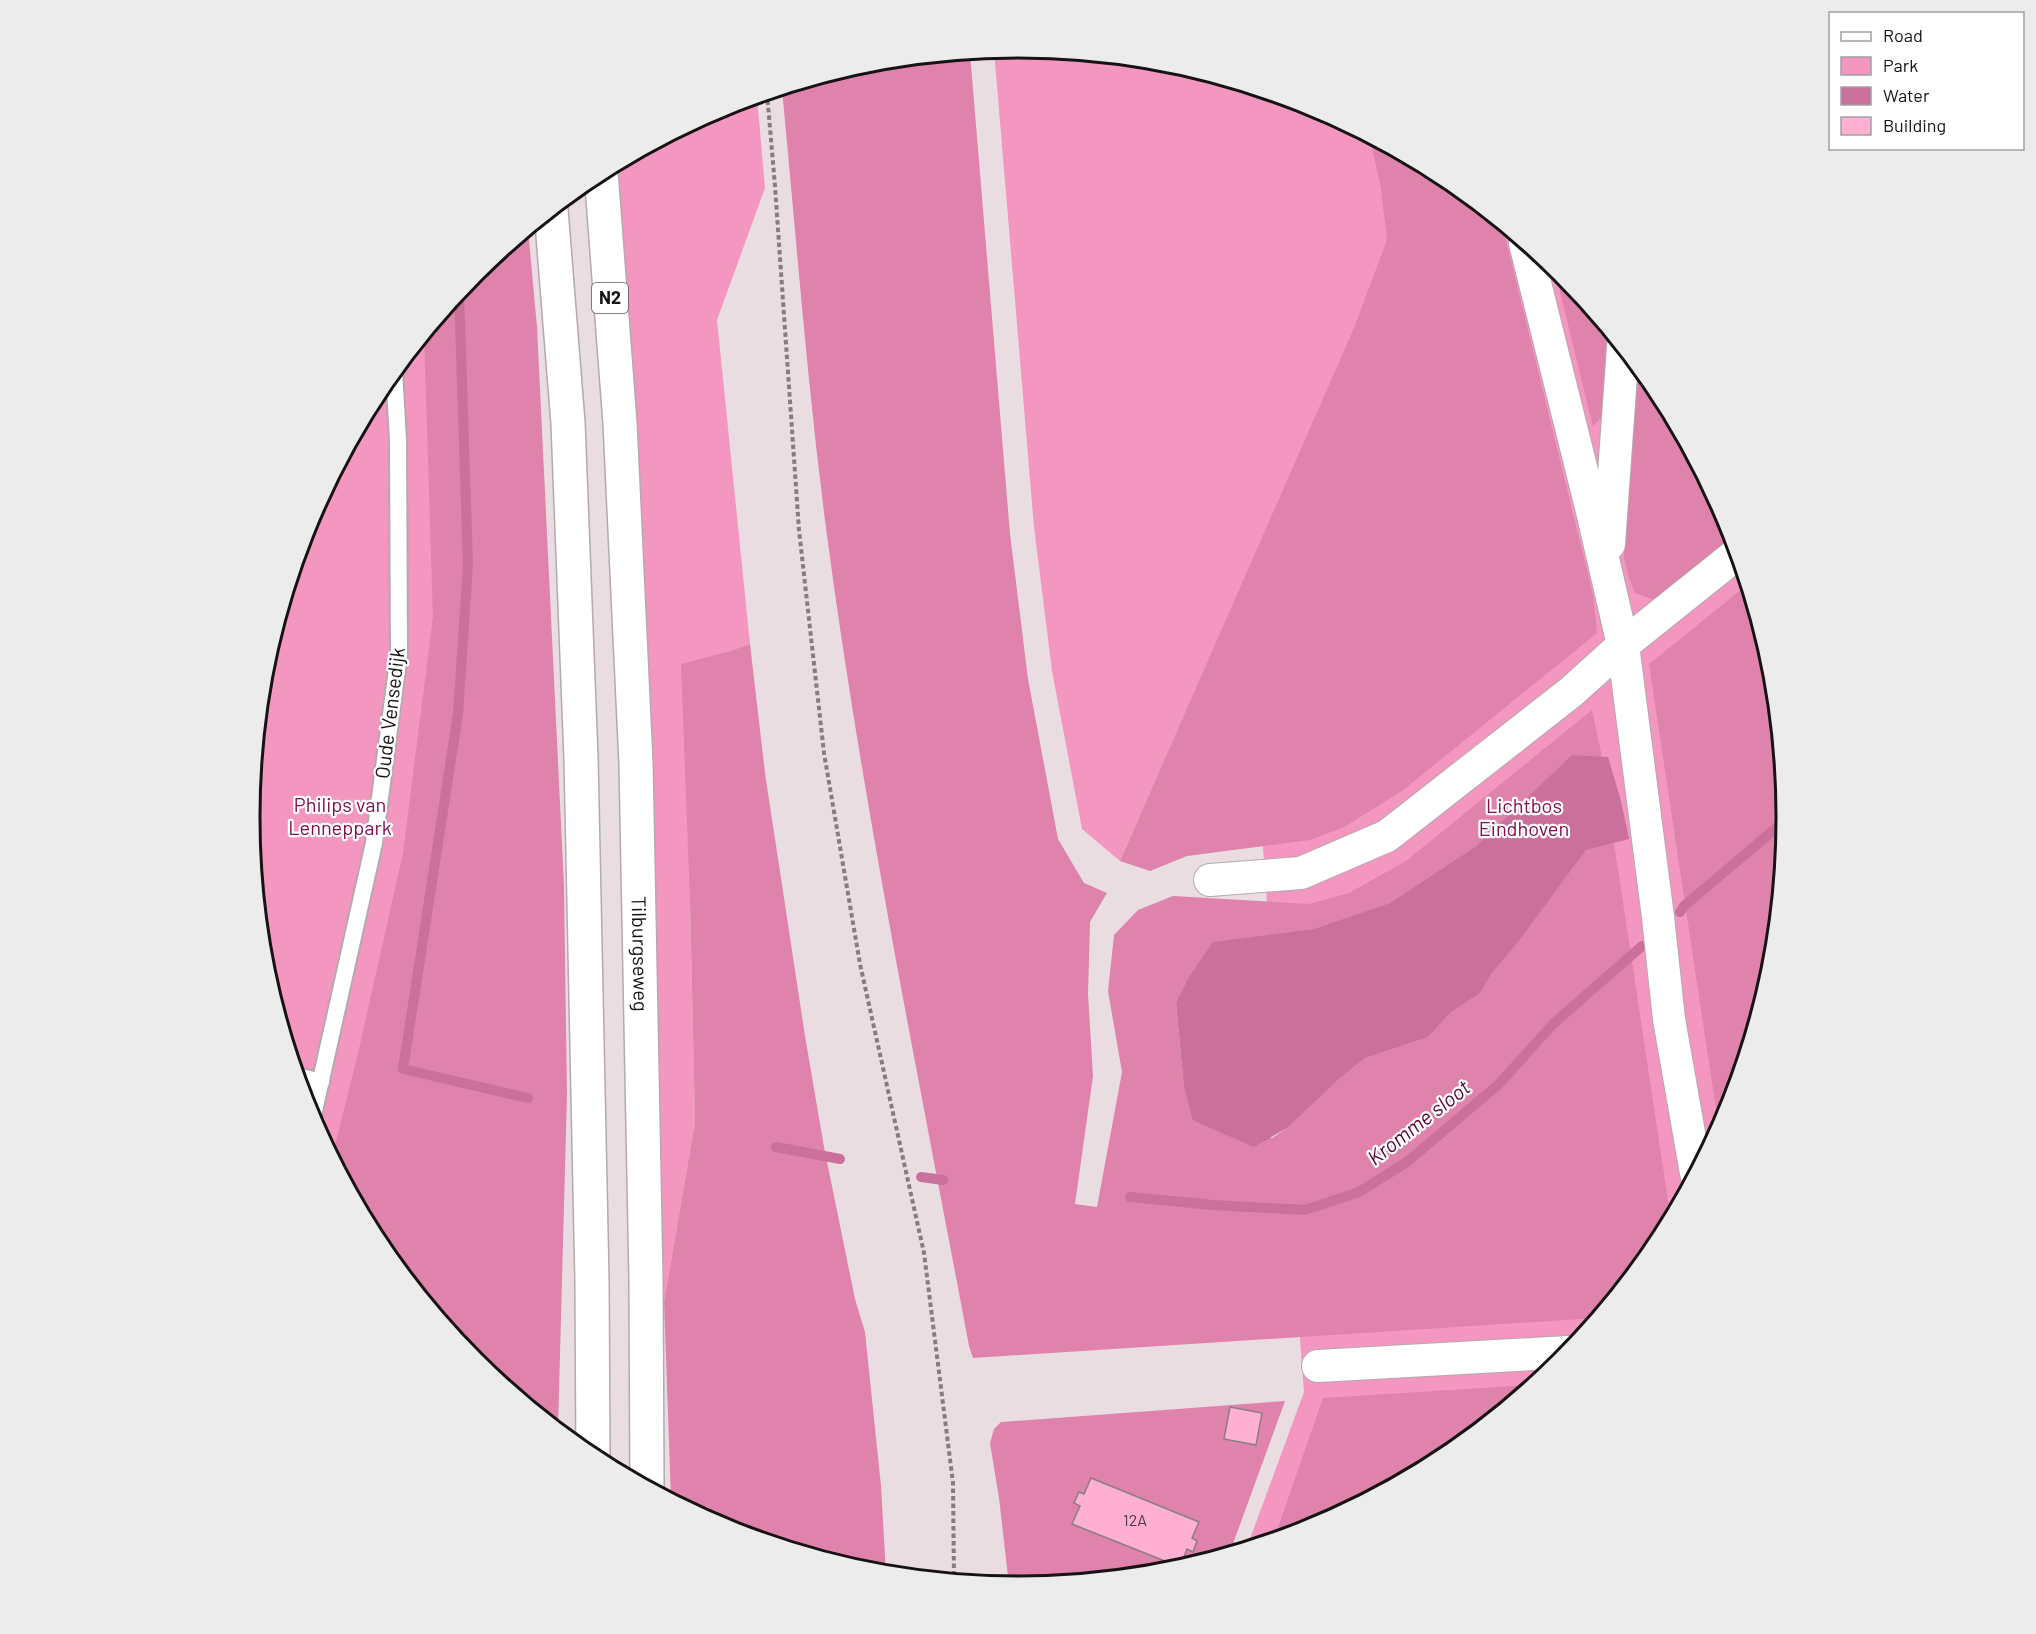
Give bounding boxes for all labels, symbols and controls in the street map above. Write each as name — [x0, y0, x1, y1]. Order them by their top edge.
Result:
legend — [1829, 12, 2024, 150]
text: Road — [1883, 24, 1923, 46]
text: Park — [1883, 54, 1918, 76]
text: Water — [1883, 84, 1930, 106]
text: Building — [1883, 114, 1946, 136]
road number: N2 — [592, 283, 628, 313]
street label: Oude Vensedijk — [369, 646, 409, 780]
park label: Philips van Lenneppark — [288, 792, 392, 839]
park label: Lichtbos Eindhoven — [1479, 793, 1569, 840]
street label: Tilburgseweg — [628, 896, 654, 1012]
water label: Kromme sloot — [1362, 1074, 1475, 1170]
house number: 12A — [1123, 1510, 1147, 1529]

